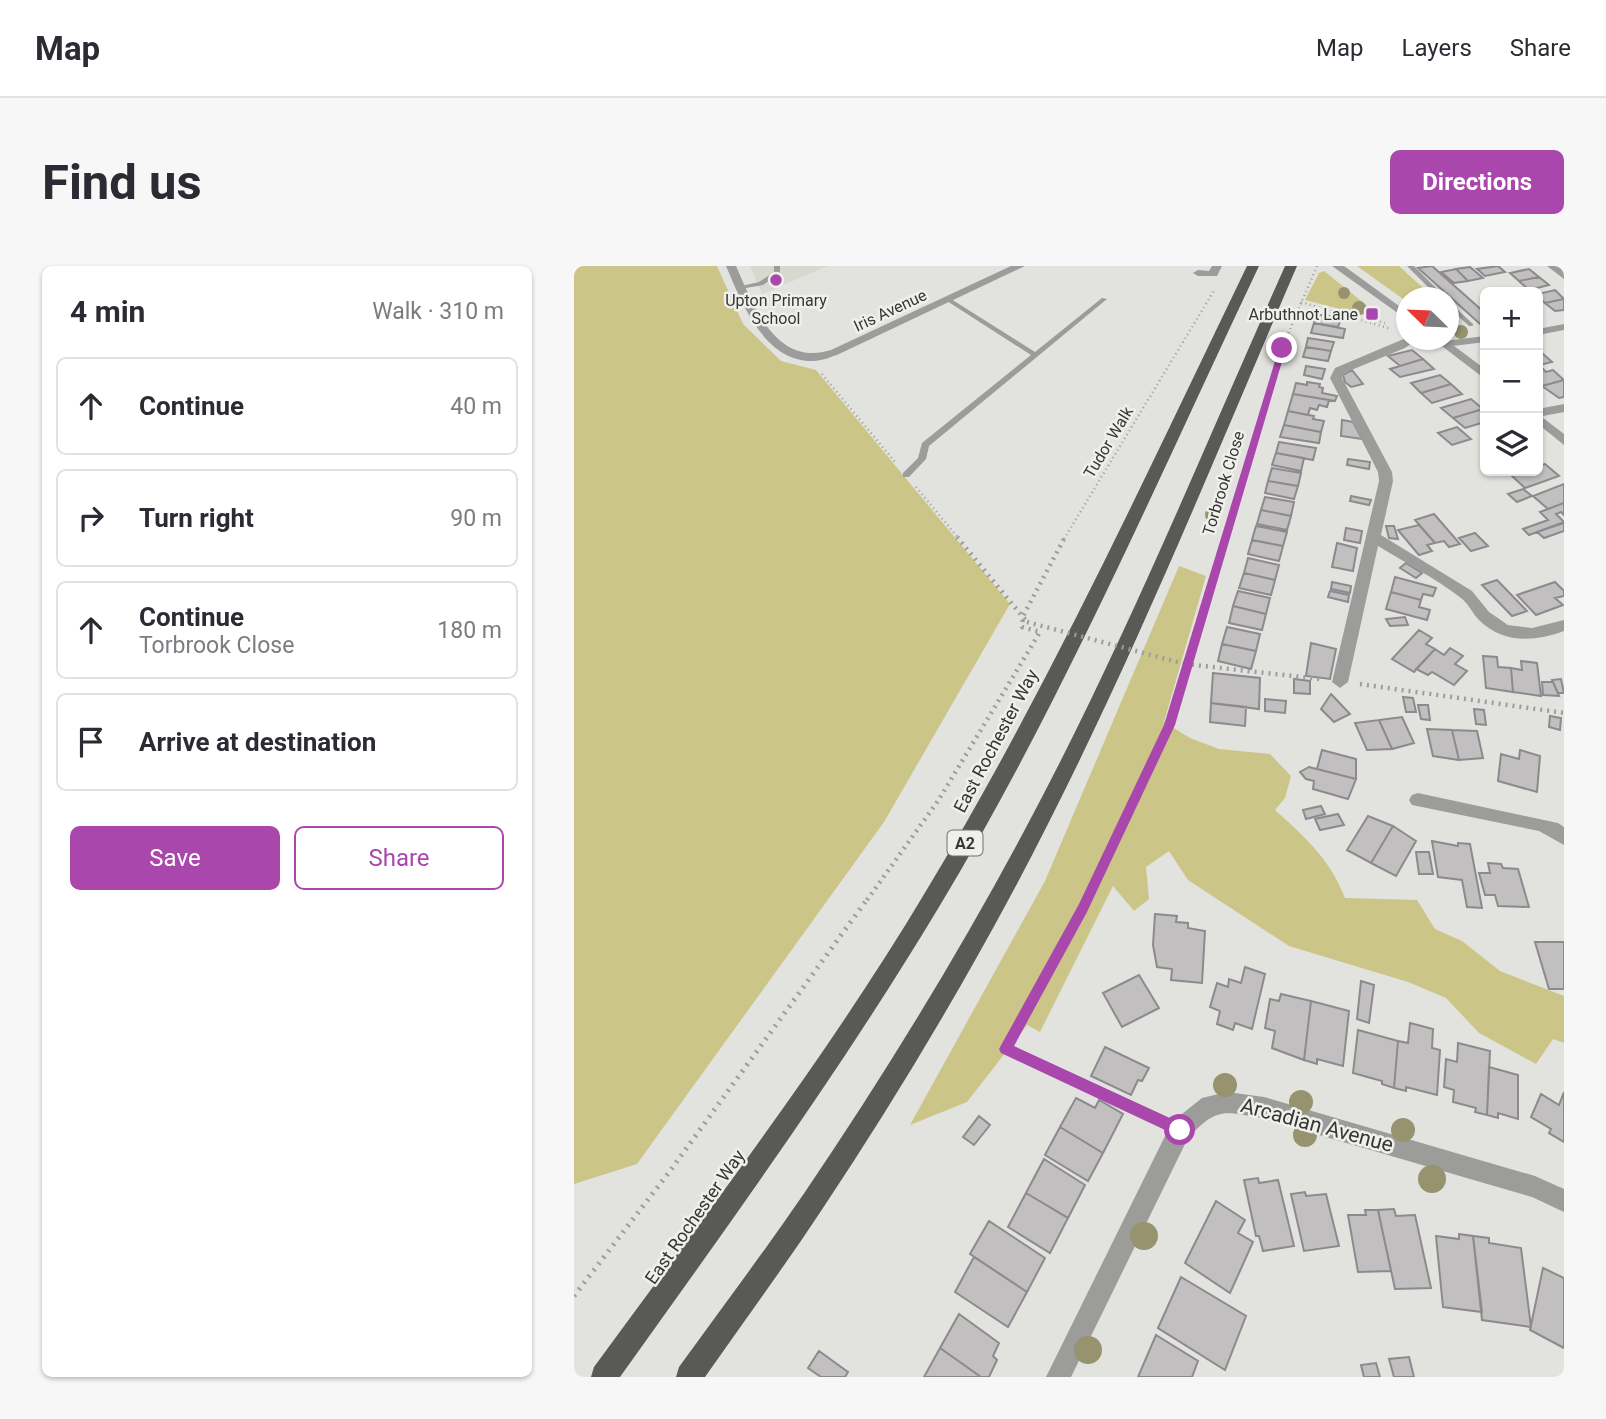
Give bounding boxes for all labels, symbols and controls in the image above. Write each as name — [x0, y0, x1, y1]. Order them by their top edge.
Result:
text: Map — [35, 29, 100, 68]
text: Map — [1316, 34, 1364, 62]
text: Layers — [1402, 34, 1472, 62]
text: Share — [1510, 34, 1571, 62]
button: Directions — [1390, 150, 1564, 214]
text: Find us — [42, 154, 202, 211]
marker: Upton Primary School — [768, 272, 784, 288]
street label: Iris Avenue — [851, 285, 930, 336]
north arrow — [1396, 287, 1459, 350]
map controls — [1480, 287, 1543, 476]
button: + — [1480, 287, 1543, 350]
place label: Upton Primary School — [725, 291, 827, 328]
text: 4 min — [70, 294, 145, 329]
text: Walk · 310 m — [372, 298, 504, 325]
place label: Arbuthnot Lane — [1248, 305, 1358, 324]
marker: Arbuthnot Lane — [1364, 306, 1380, 322]
route end — [1266, 332, 1297, 363]
button: − — [1480, 350, 1543, 413]
icon: ahead — [72, 387, 110, 425]
text: Continue — [139, 391, 244, 421]
text: 40 m — [450, 393, 502, 420]
street label: Tudor Walk — [1080, 402, 1138, 481]
button: layers — [1480, 413, 1543, 476]
street label: Torbrook Close — [1199, 429, 1248, 538]
icon: right — [72, 499, 110, 537]
text: Turn right — [139, 503, 254, 533]
text: 90 m — [450, 505, 502, 532]
text: Continue — [139, 602, 244, 632]
icon: ahead — [72, 611, 110, 649]
text: 180 m — [437, 617, 502, 644]
text: Torbrook Close — [139, 632, 294, 659]
street label: East Rochester Way — [949, 665, 1042, 816]
icon: arrive — [72, 723, 110, 761]
text: Arrive at destination — [139, 727, 376, 757]
button: Save — [70, 826, 280, 890]
button: Share — [294, 826, 504, 890]
road number: A2 — [948, 830, 982, 856]
street label: Arcadian Avenue — [1238, 1093, 1396, 1157]
route start — [1164, 1114, 1195, 1145]
street label: East Rochester Way — [640, 1145, 749, 1288]

